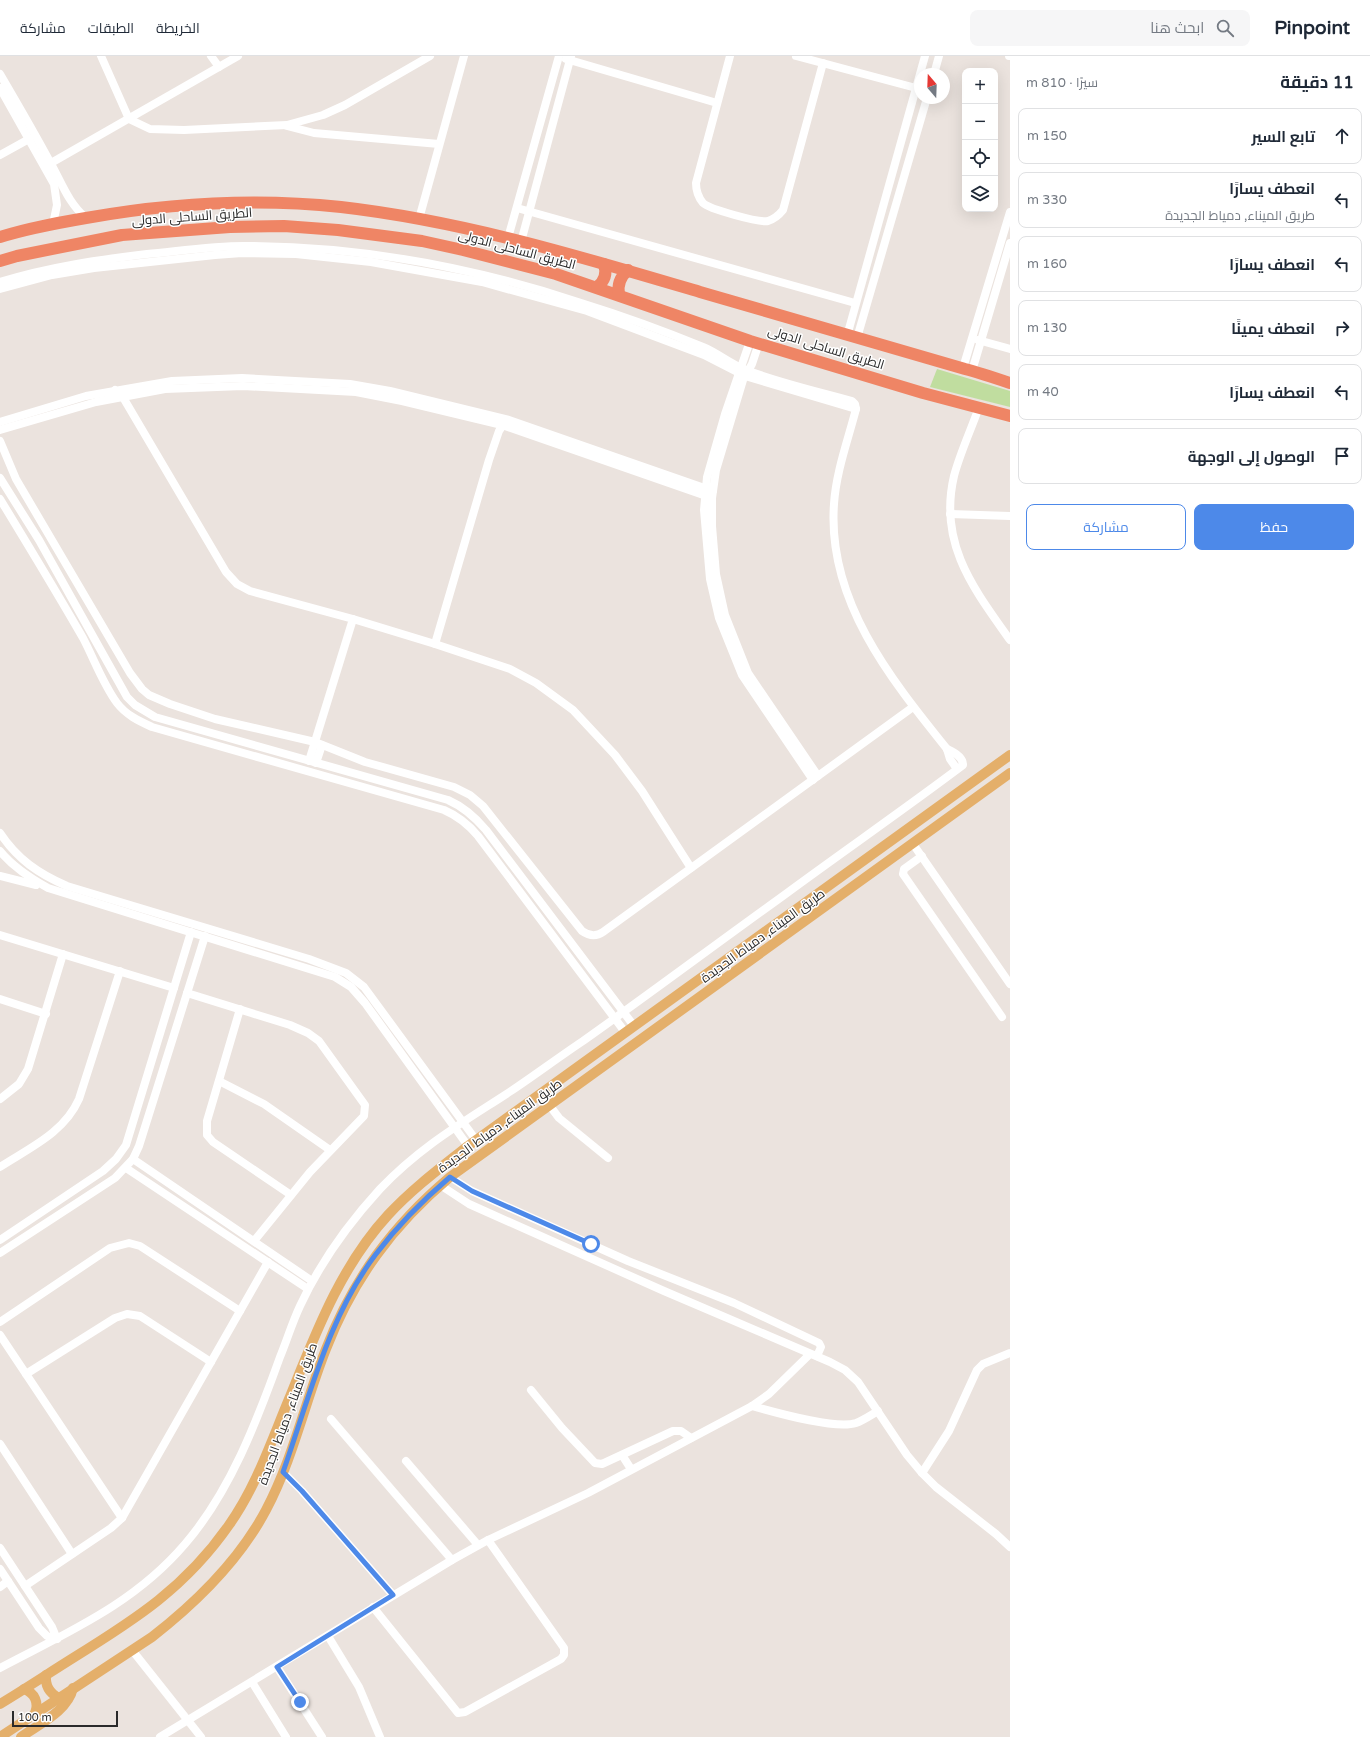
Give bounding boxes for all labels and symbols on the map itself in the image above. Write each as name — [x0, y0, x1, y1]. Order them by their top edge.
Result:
north arrow — [914, 68, 950, 104]
street label: الطريق الساحلى الدولى — [131, 205, 253, 229]
street label: الطريق الساحلى الدولى — [457, 227, 577, 273]
street label: الطريق الساحلى الدولى — [766, 323, 886, 373]
street label: طريق الميناء, دمياط الجديدة — [698, 886, 828, 986]
street label: طريق الميناء, دمياط الجديدة — [435, 1076, 565, 1176]
route start — [582, 1235, 600, 1253]
street label: طريق الميناء, دمياط الجديدة — [255, 1341, 321, 1487]
route end — [291, 1693, 309, 1711]
scale bar — [12, 1709, 118, 1728]

